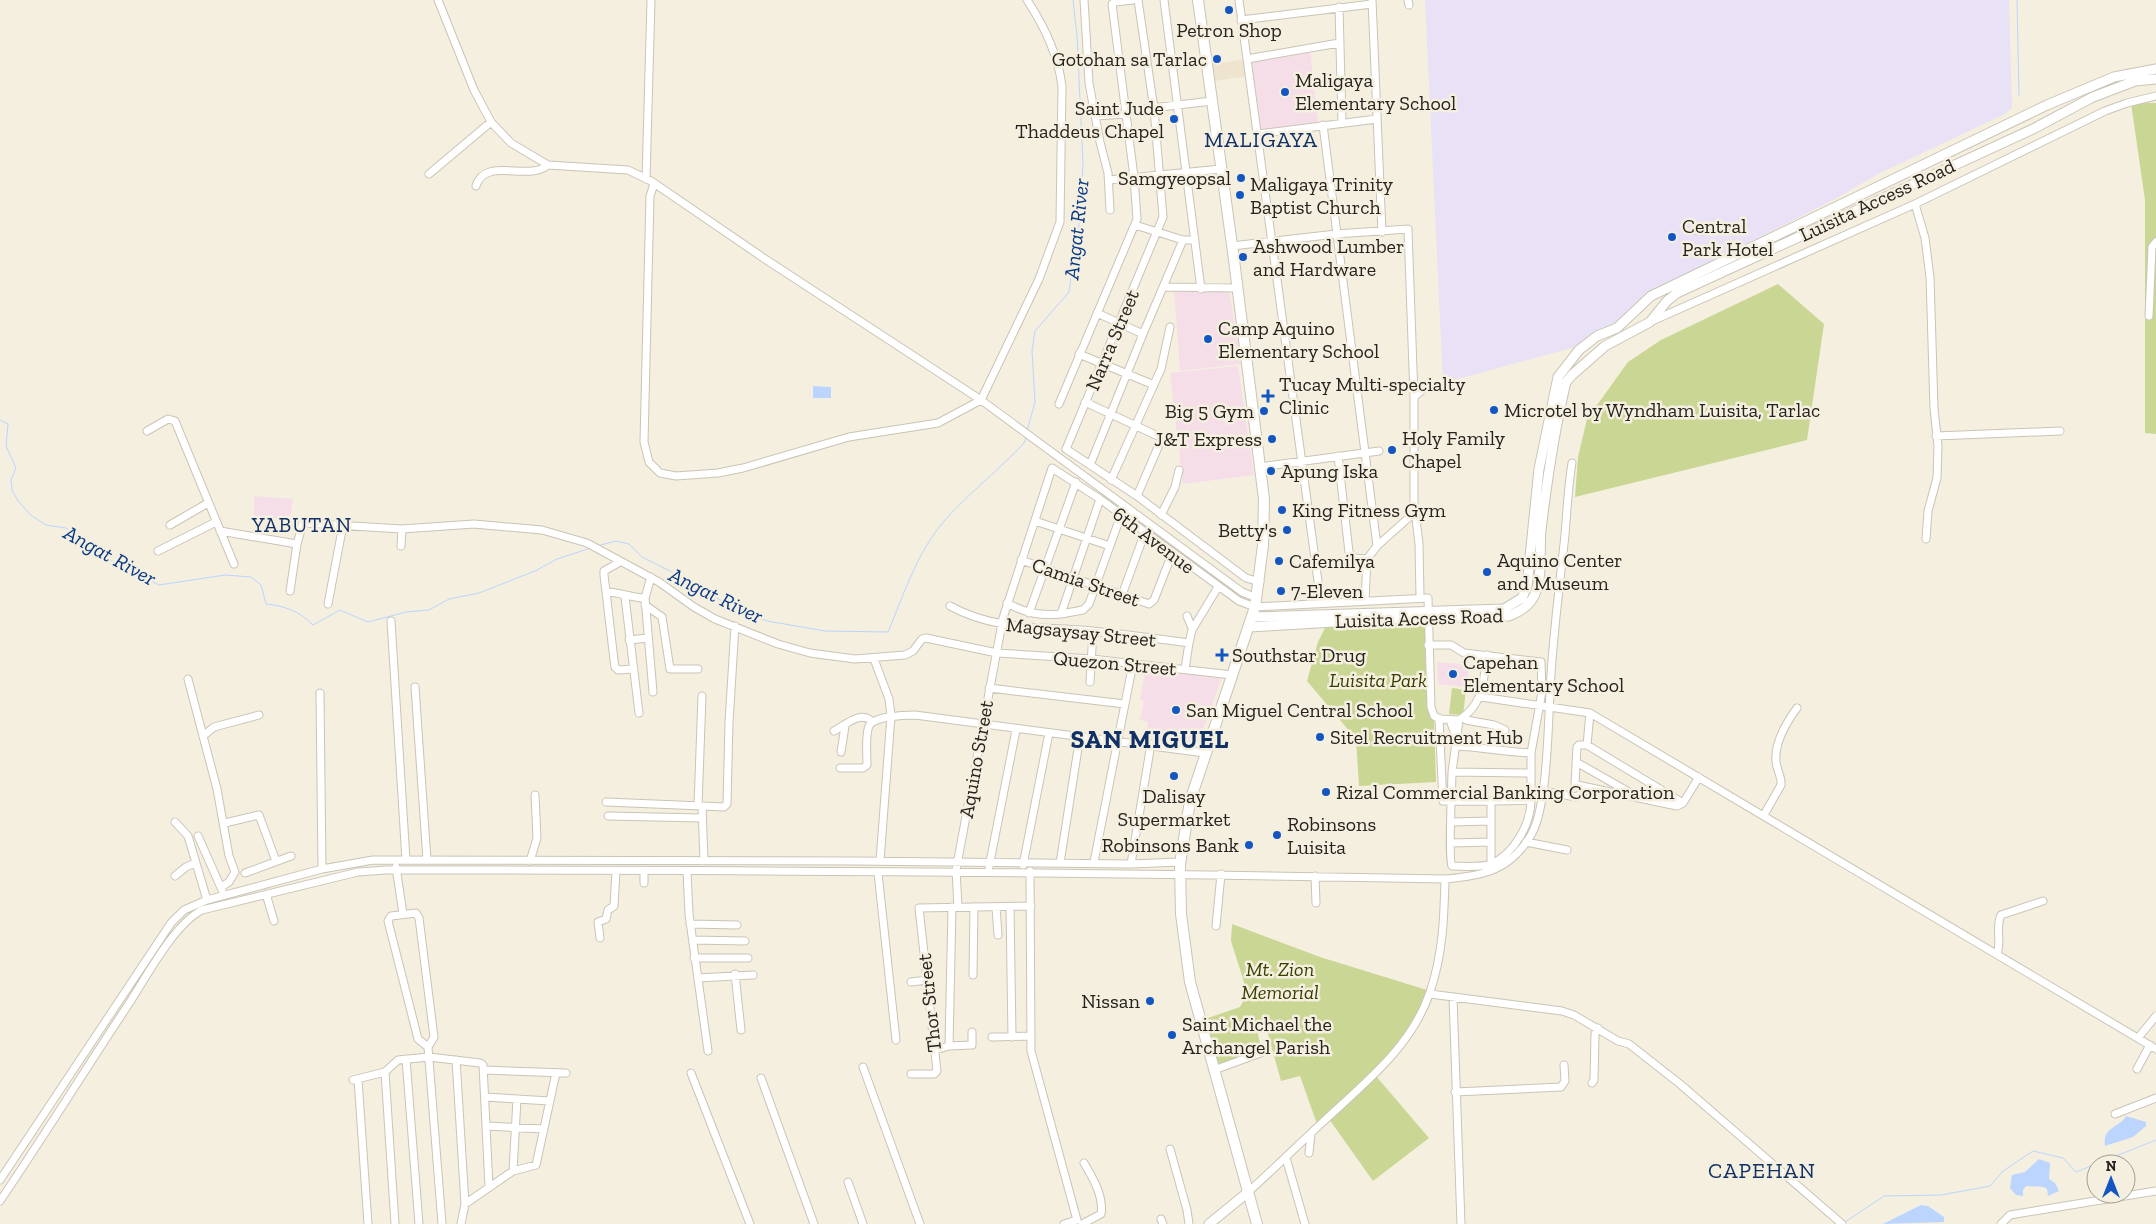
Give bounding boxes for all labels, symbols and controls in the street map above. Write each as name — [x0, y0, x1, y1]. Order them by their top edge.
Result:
marker: Petron Shop — [1223, 4, 1235, 16]
place label: Petron Shop — [1176, 18, 1282, 42]
place label: Gotohan sa Tarlac — [1052, 47, 1207, 71]
marker: Gotohan sa Tarlac — [1211, 53, 1223, 65]
place label: Maligaya Elementary School — [1295, 68, 1456, 115]
marker: Maligaya Elementary School — [1279, 86, 1291, 98]
place label: Saint Jude Thaddeus Chapel — [1015, 96, 1164, 143]
marker: Saint Jude Thaddeus Chapel — [1168, 113, 1180, 125]
district label: MALIGAYA — [1204, 126, 1318, 153]
street label: Luisita Access Road — [1796, 153, 1958, 246]
place label: Samgyeopsal — [1118, 166, 1231, 190]
marker: Samgyeopsal — [1235, 172, 1247, 184]
place label: Maligaya Trinity Baptist Church — [1250, 172, 1394, 219]
water label: Angat River — [1058, 177, 1094, 282]
marker: Maligaya Trinity Baptist Church — [1234, 189, 1246, 201]
place label: Central Park Hotel — [1682, 214, 1773, 261]
marker: Central Park Hotel — [1666, 231, 1678, 243]
place label: Ashwood Lumber and Hardware — [1253, 234, 1404, 281]
marker: Ashwood Lumber and Hardware — [1237, 251, 1249, 263]
street label: Narra Street — [1080, 285, 1144, 394]
place label: Camp Aquino Elementary School — [1218, 316, 1379, 363]
marker: Camp Aquino Elementary School — [1202, 333, 1214, 345]
place label: Tucay Multi-specialty Clinic — [1279, 372, 1466, 419]
marker: Tucay Multi-specialty Clinic — [1261, 389, 1275, 403]
place label: Microtel by Wyndham Luisita, Tarlac — [1504, 398, 1820, 422]
place label: Big 5 Gym — [1165, 399, 1255, 423]
marker: Microtel by Wyndham Luisita, Tarlac — [1488, 404, 1500, 416]
marker: Big 5 Gym — [1258, 405, 1270, 417]
place label: Holy Family Chapel — [1402, 426, 1506, 473]
place label: J&T Express — [1154, 427, 1262, 451]
marker: J&T Express — [1266, 433, 1278, 445]
marker: Holy Family Chapel — [1386, 444, 1398, 456]
place label: Apung Iska — [1281, 459, 1378, 483]
marker: Apung Iska — [1265, 465, 1277, 477]
place label: King Fitness Gym — [1292, 498, 1447, 522]
street label: 6th Avenue — [1108, 501, 1200, 579]
marker: King Fitness Gym — [1276, 504, 1288, 516]
district label: YABUTAN — [251, 512, 352, 537]
place label: Betty's — [1218, 518, 1277, 542]
water label: Angat River — [59, 519, 161, 591]
marker: Betty's — [1281, 524, 1293, 536]
place label: Aquino Center and Museum — [1497, 548, 1622, 595]
place label: Cafemilya — [1289, 549, 1375, 573]
street label: Camia Street — [1029, 552, 1144, 612]
marker: Cafemilya — [1273, 555, 1285, 567]
water label: Angat River — [664, 561, 768, 629]
marker: Aquino Center and Museum — [1481, 566, 1493, 578]
place label: 7-Eleven — [1291, 579, 1364, 603]
marker: 7-Eleven — [1275, 585, 1287, 597]
street label: Luisita Access Road — [1334, 603, 1504, 633]
street label: Magsaysay Street — [1005, 612, 1158, 652]
place label: Southstar Drug — [1232, 643, 1366, 667]
street label: Quezon Street — [1052, 646, 1178, 680]
marker: Southstar Drug — [1216, 649, 1228, 661]
place label: Capehan Elementary School — [1463, 650, 1624, 697]
park label: Luisita Park — [1329, 668, 1427, 692]
marker: Capehan Elementary School — [1447, 668, 1459, 680]
street label: Aquino Street — [954, 698, 998, 820]
place label: San Miguel Central School — [1186, 698, 1413, 722]
marker: San Miguel Central School — [1170, 704, 1182, 716]
district label: SAN MIGUEL — [1071, 724, 1229, 754]
place label: Sitel Recruitment Hub — [1330, 725, 1523, 749]
marker: Sitel Recruitment Hub — [1314, 731, 1326, 743]
marker: Dalisay Supermarket — [1168, 770, 1180, 782]
place label: Rizal Commercial Banking Corporation — [1336, 780, 1675, 804]
place label: Dalisay Supermarket — [1118, 784, 1231, 831]
marker: Rizal Commercial Banking Corporation — [1320, 786, 1332, 798]
place label: Robinsons Luisita — [1287, 812, 1376, 859]
marker: Robinsons Luisita — [1271, 829, 1283, 841]
place label: Robinsons Bank — [1102, 833, 1240, 857]
marker: Robinsons Bank — [1243, 839, 1255, 851]
street label: Thor Street — [912, 952, 946, 1054]
park label: Mt. Zion Memorial — [1241, 957, 1319, 1004]
place label: Nissan — [1081, 989, 1141, 1013]
marker: Nissan — [1144, 995, 1156, 1007]
place label: Saint Michael the Archangel Parish — [1182, 1012, 1332, 1059]
marker: Saint Michael the Archangel Parish — [1166, 1029, 1178, 1041]
north arrow — [2086, 1154, 2136, 1204]
district label: CAPEHAN — [1708, 1157, 1816, 1184]
text: N — [2106, 1158, 2117, 1175]

